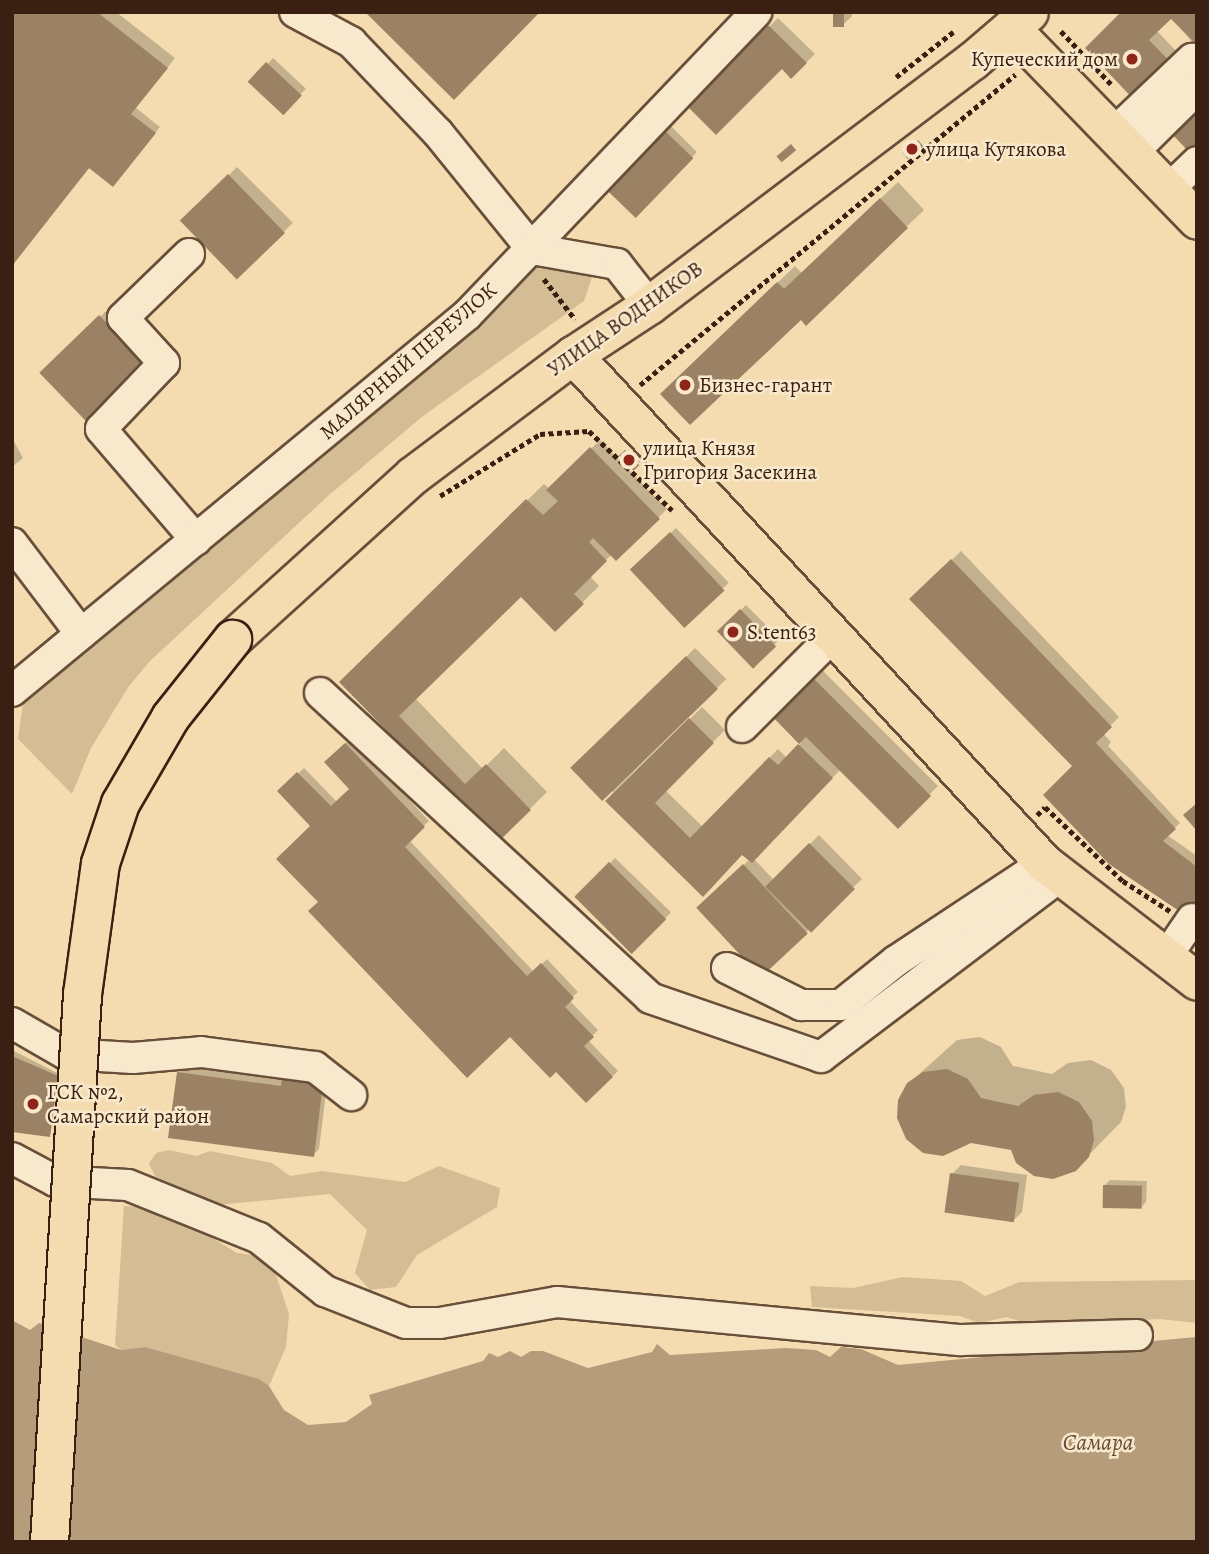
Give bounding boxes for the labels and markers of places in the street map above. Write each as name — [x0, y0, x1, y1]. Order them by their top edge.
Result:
place label: Купеческий дом — [971, 46, 1118, 72]
marker: Купеческий дом — [1124, 51, 1140, 67]
place label: улица Кутякова — [926, 136, 1066, 162]
marker: улица Кутякова — [904, 141, 920, 157]
place label: Бизнес-гарант — [699, 372, 832, 398]
marker: Бизнес-гарант — [677, 377, 693, 393]
place label: улица Князя Григория Засекина — [643, 435, 817, 485]
marker: улица Князя Григория Засекина — [621, 452, 637, 468]
place label: S.tent63 — [747, 619, 816, 645]
marker: S.tent63 — [725, 624, 741, 640]
place label: ГСК №2, Самарский район — [47, 1079, 209, 1129]
marker: ГСК №2, Самарский район — [25, 1096, 41, 1112]

